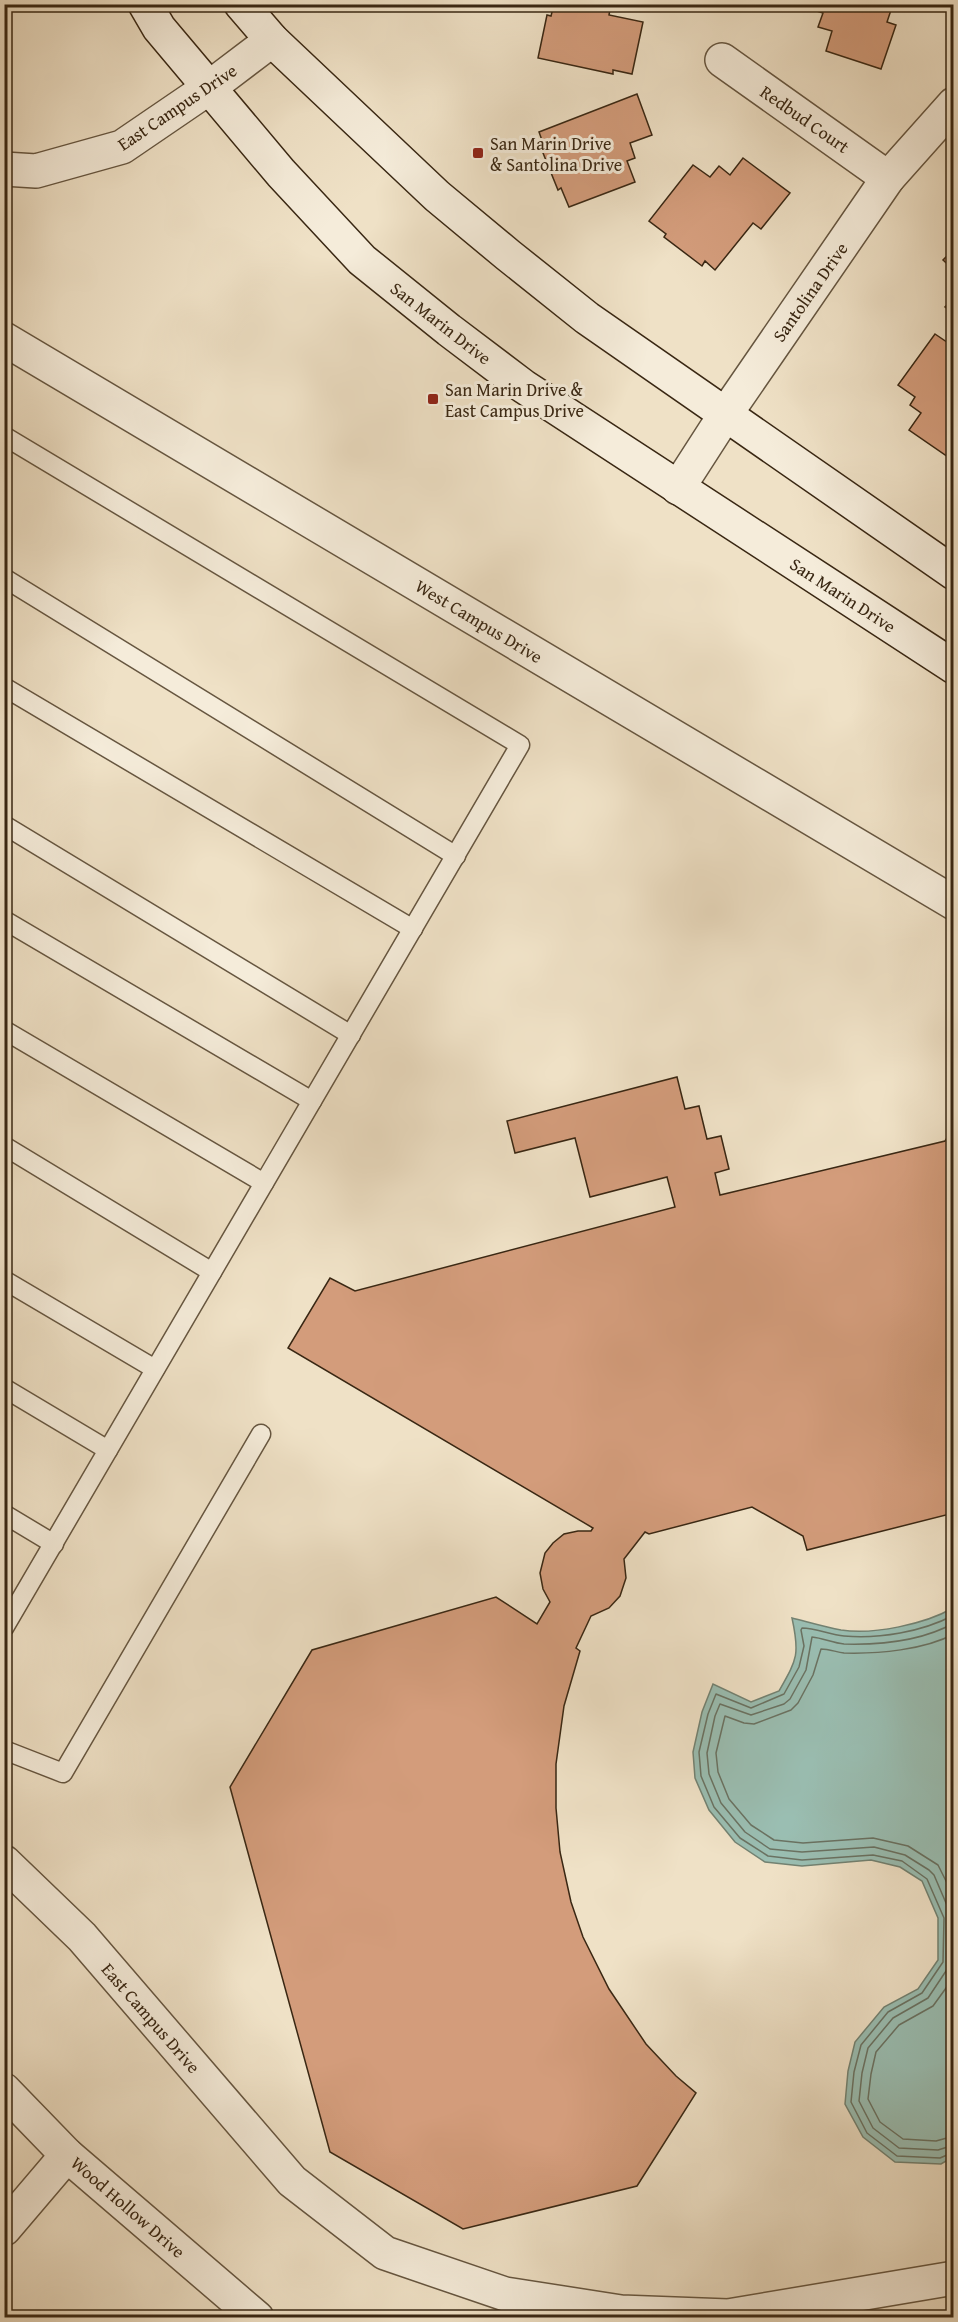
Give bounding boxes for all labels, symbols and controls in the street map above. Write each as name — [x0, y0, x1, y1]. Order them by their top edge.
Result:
street label: East Campus Drive — [112, 57, 242, 157]
street label: Redbud Court — [755, 78, 856, 160]
place label: San Marin Drive & Santolina Drive — [490, 130, 622, 178]
marker: San Marin Drive & Santolina Drive — [471, 146, 485, 160]
street label: Santolina Drive — [766, 237, 854, 347]
street label: San Marin Drive — [385, 275, 497, 371]
place label: San Marin Drive & East Campus Drive — [445, 376, 584, 424]
marker: San Marin Drive & East Campus Drive — [426, 392, 440, 406]
street label: San Marin Drive — [785, 551, 901, 639]
street label: West Campus Drive — [410, 572, 548, 670]
street label: East Campus Drive — [95, 1957, 207, 2079]
street label: Wood Hollow Drive — [65, 2150, 191, 2264]

